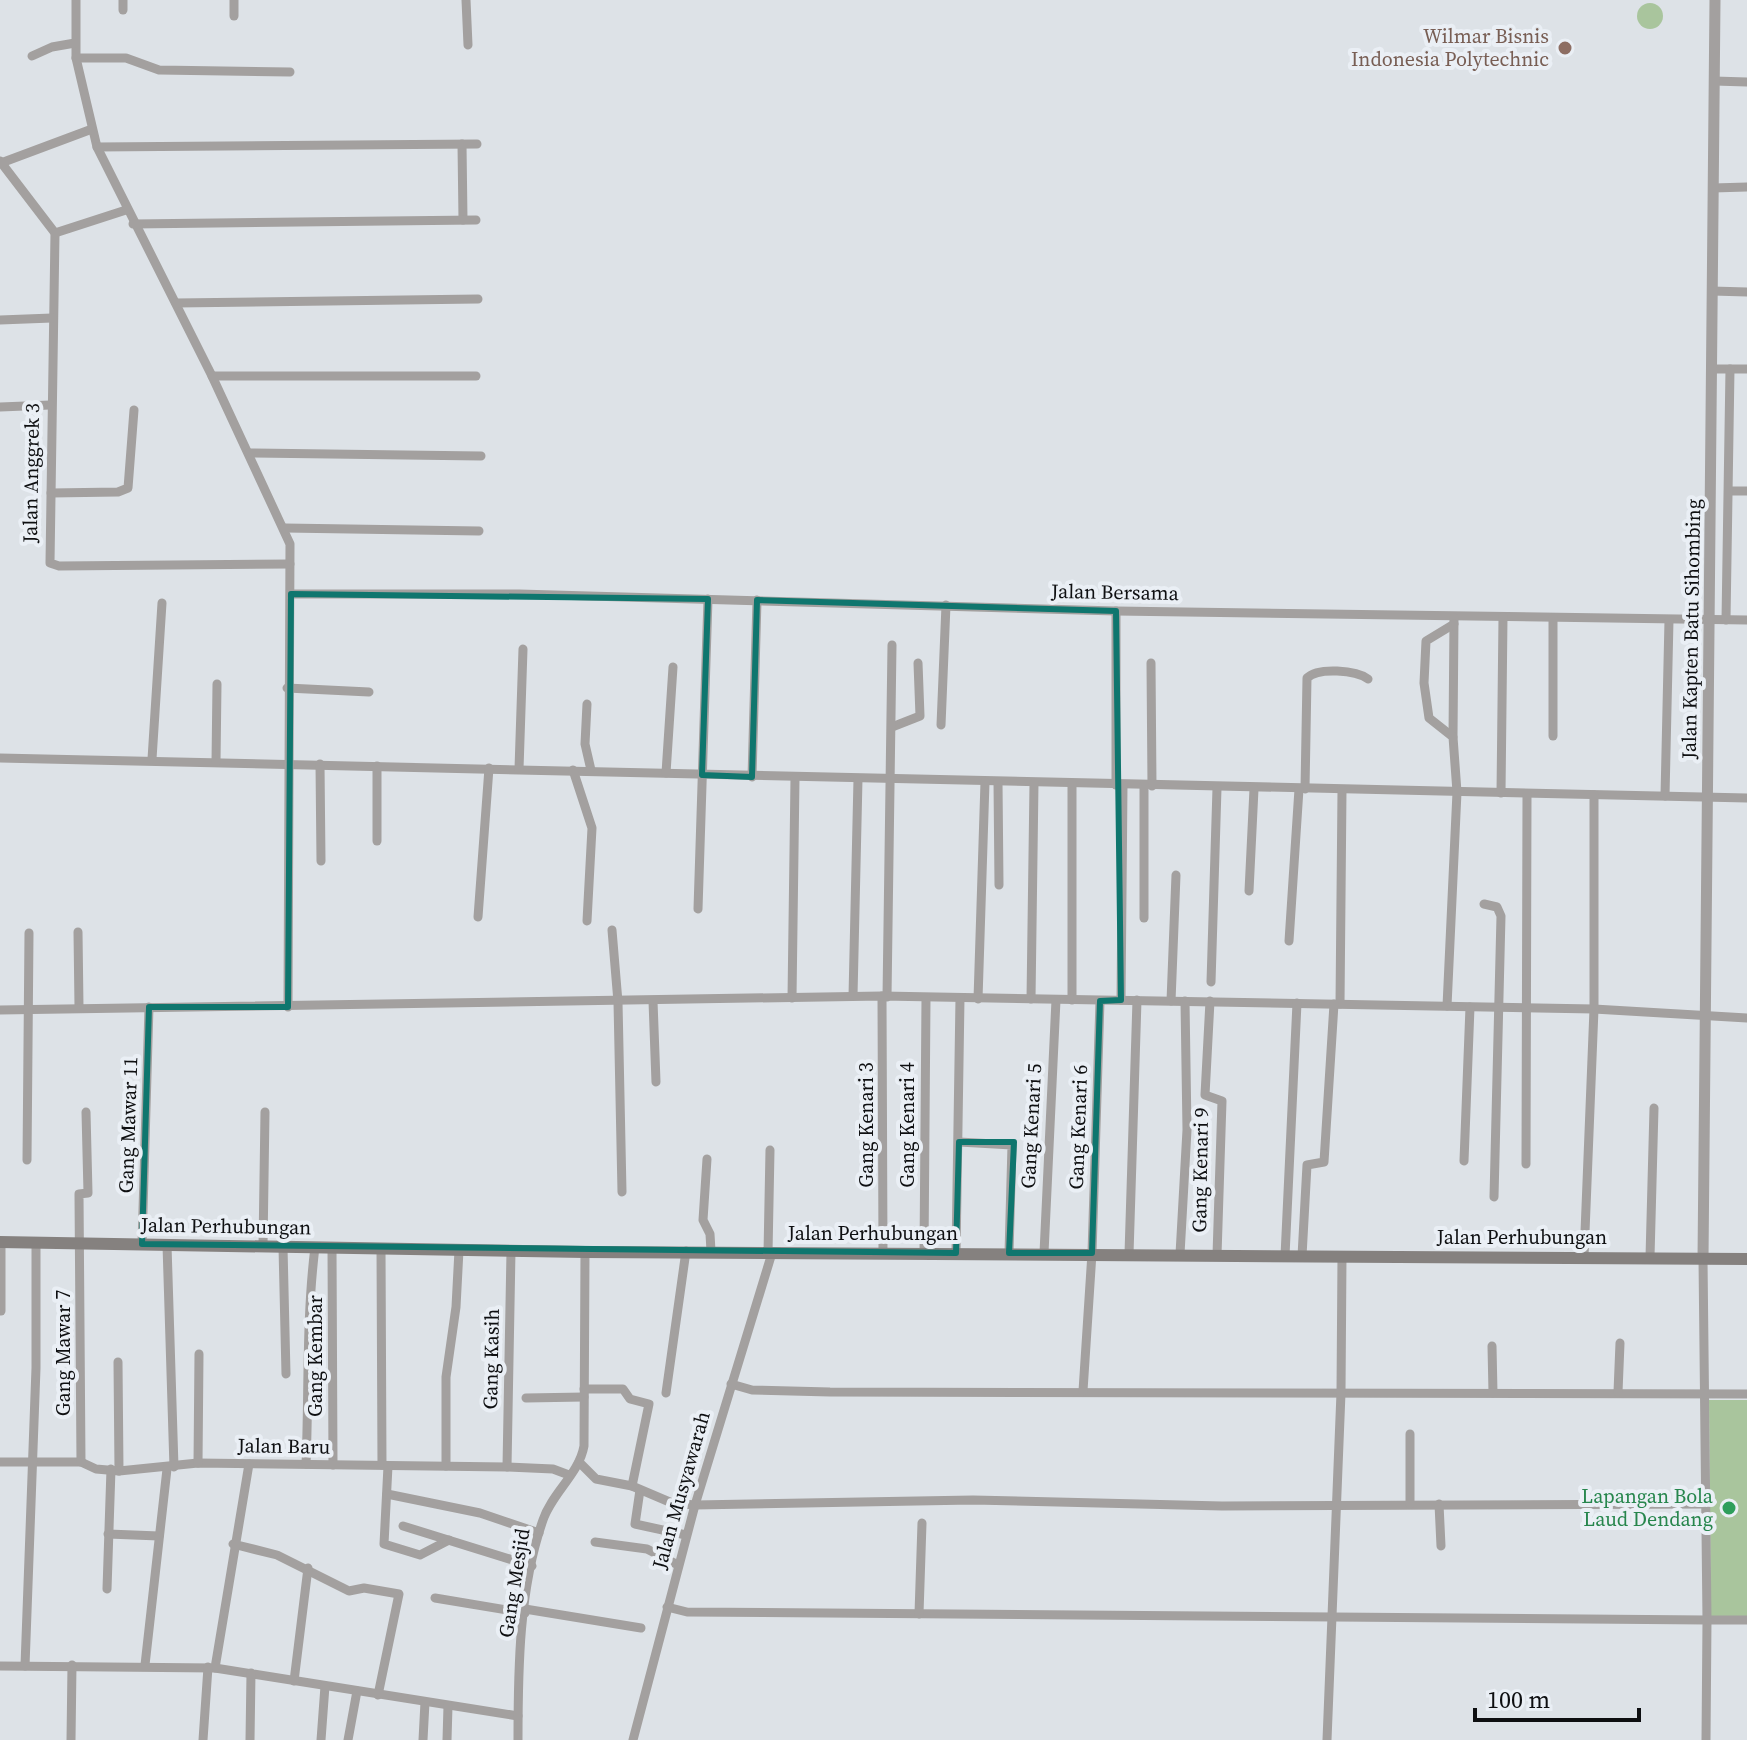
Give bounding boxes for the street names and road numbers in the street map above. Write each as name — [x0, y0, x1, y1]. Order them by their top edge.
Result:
street label: Jalan Anggrek 3 — [16, 403, 46, 544]
street label: Jalan Kapten Batu Sihombing — [1675, 499, 1707, 760]
street label: Jalan Bersama — [1050, 577, 1180, 607]
street label: Gang Mawar 11 — [112, 1056, 144, 1194]
street label: Gang Kenari 3 — [852, 1062, 880, 1188]
street label: Gang Kenari 4 — [893, 1062, 921, 1188]
street label: Gang Kenari 5 — [1014, 1063, 1048, 1189]
street label: Gang Kenari 6 — [1062, 1064, 1094, 1190]
street label: Gang Kenari 9 — [1185, 1107, 1215, 1233]
street label: Jalan Perhubungan — [140, 1210, 311, 1241]
street label: Jalan Perhubungan — [787, 1219, 958, 1247]
street label: Jalan Perhubungan — [1436, 1223, 1607, 1251]
street label: Gang Mawar 7 — [49, 1290, 77, 1416]
street label: Gang Kembar — [301, 1294, 329, 1417]
street label: Gang Kasih — [476, 1308, 506, 1410]
street label: Jalan Musyawarah — [645, 1408, 717, 1573]
street label: Jalan Baru — [236, 1431, 331, 1461]
street label: Gang Mesjid — [492, 1526, 537, 1640]

